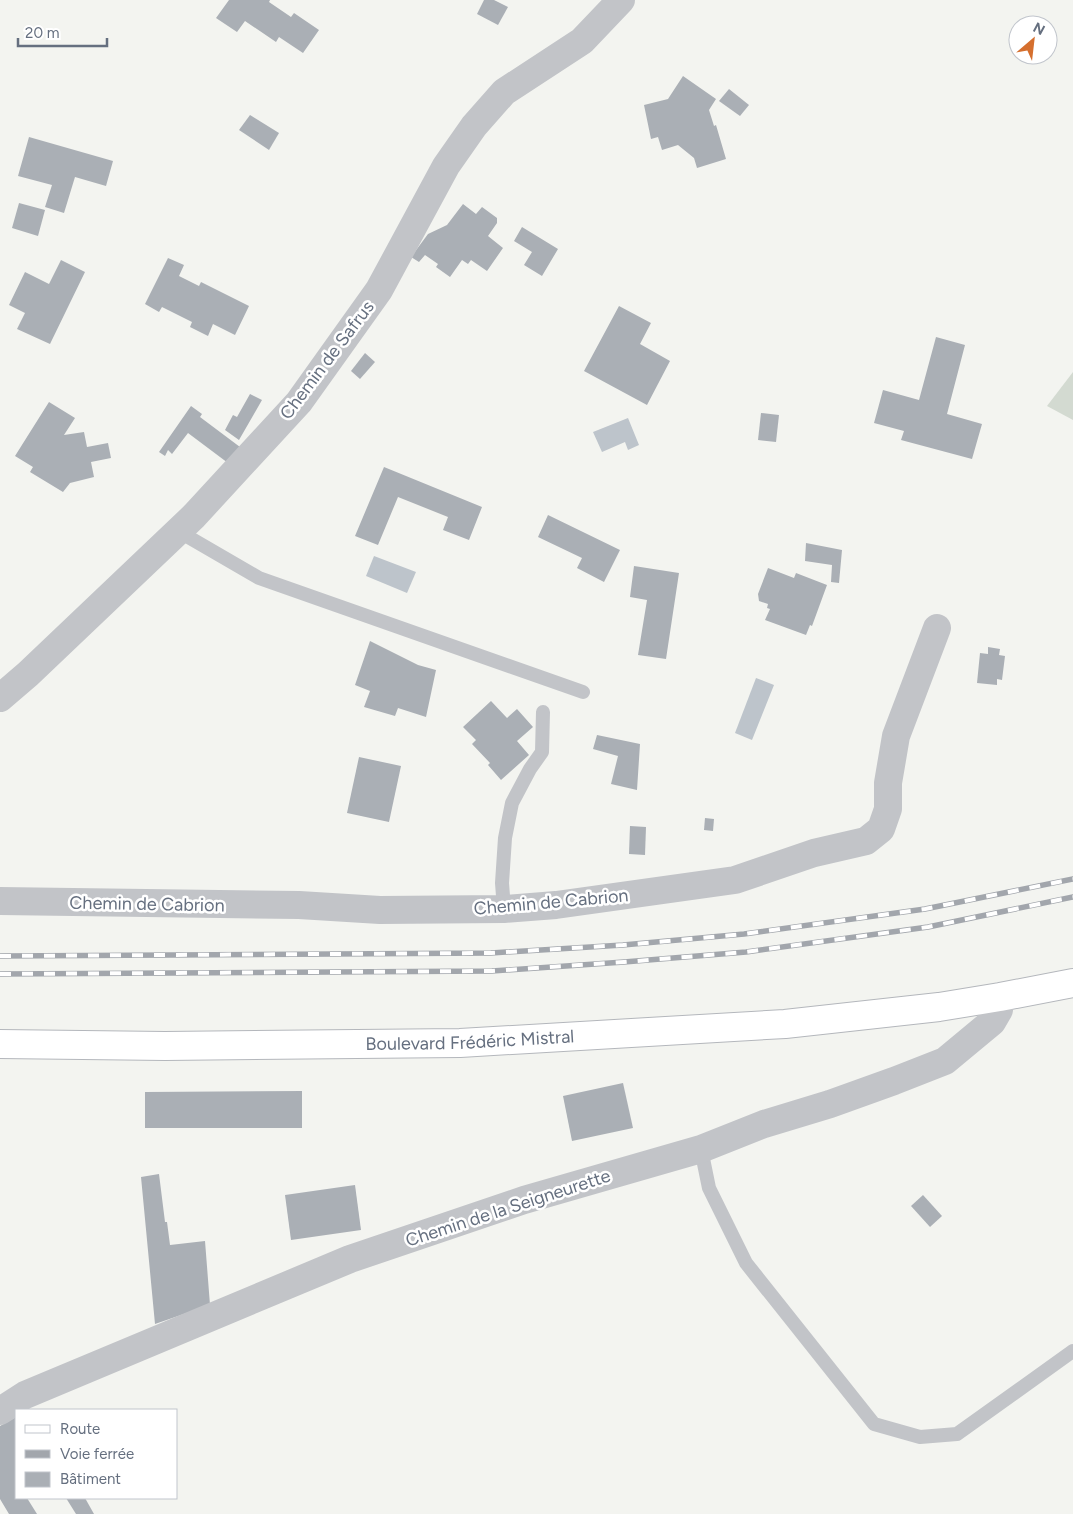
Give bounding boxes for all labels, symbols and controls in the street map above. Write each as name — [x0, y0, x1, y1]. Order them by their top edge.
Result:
scale bar — [18, 15, 106, 47]
north arrow — [1008, 15, 1058, 65]
text: N — [1030, 19, 1048, 39]
text: 20 m — [25, 24, 59, 42]
street label: Chemin de Safrus — [275, 296, 379, 424]
street label: Chemin de Cabrion — [473, 884, 629, 920]
street label: Chemin de Cabrion — [69, 892, 225, 916]
street label: Boulevard Frédéric Mistral — [365, 1025, 575, 1055]
street label: Chemin de la Seigneurette — [403, 1164, 613, 1252]
legend — [15, 1409, 178, 1499]
text: Route — [60, 1420, 100, 1438]
text: Voie ferrée — [60, 1445, 134, 1463]
text: Bâtiment — [60, 1470, 121, 1488]

